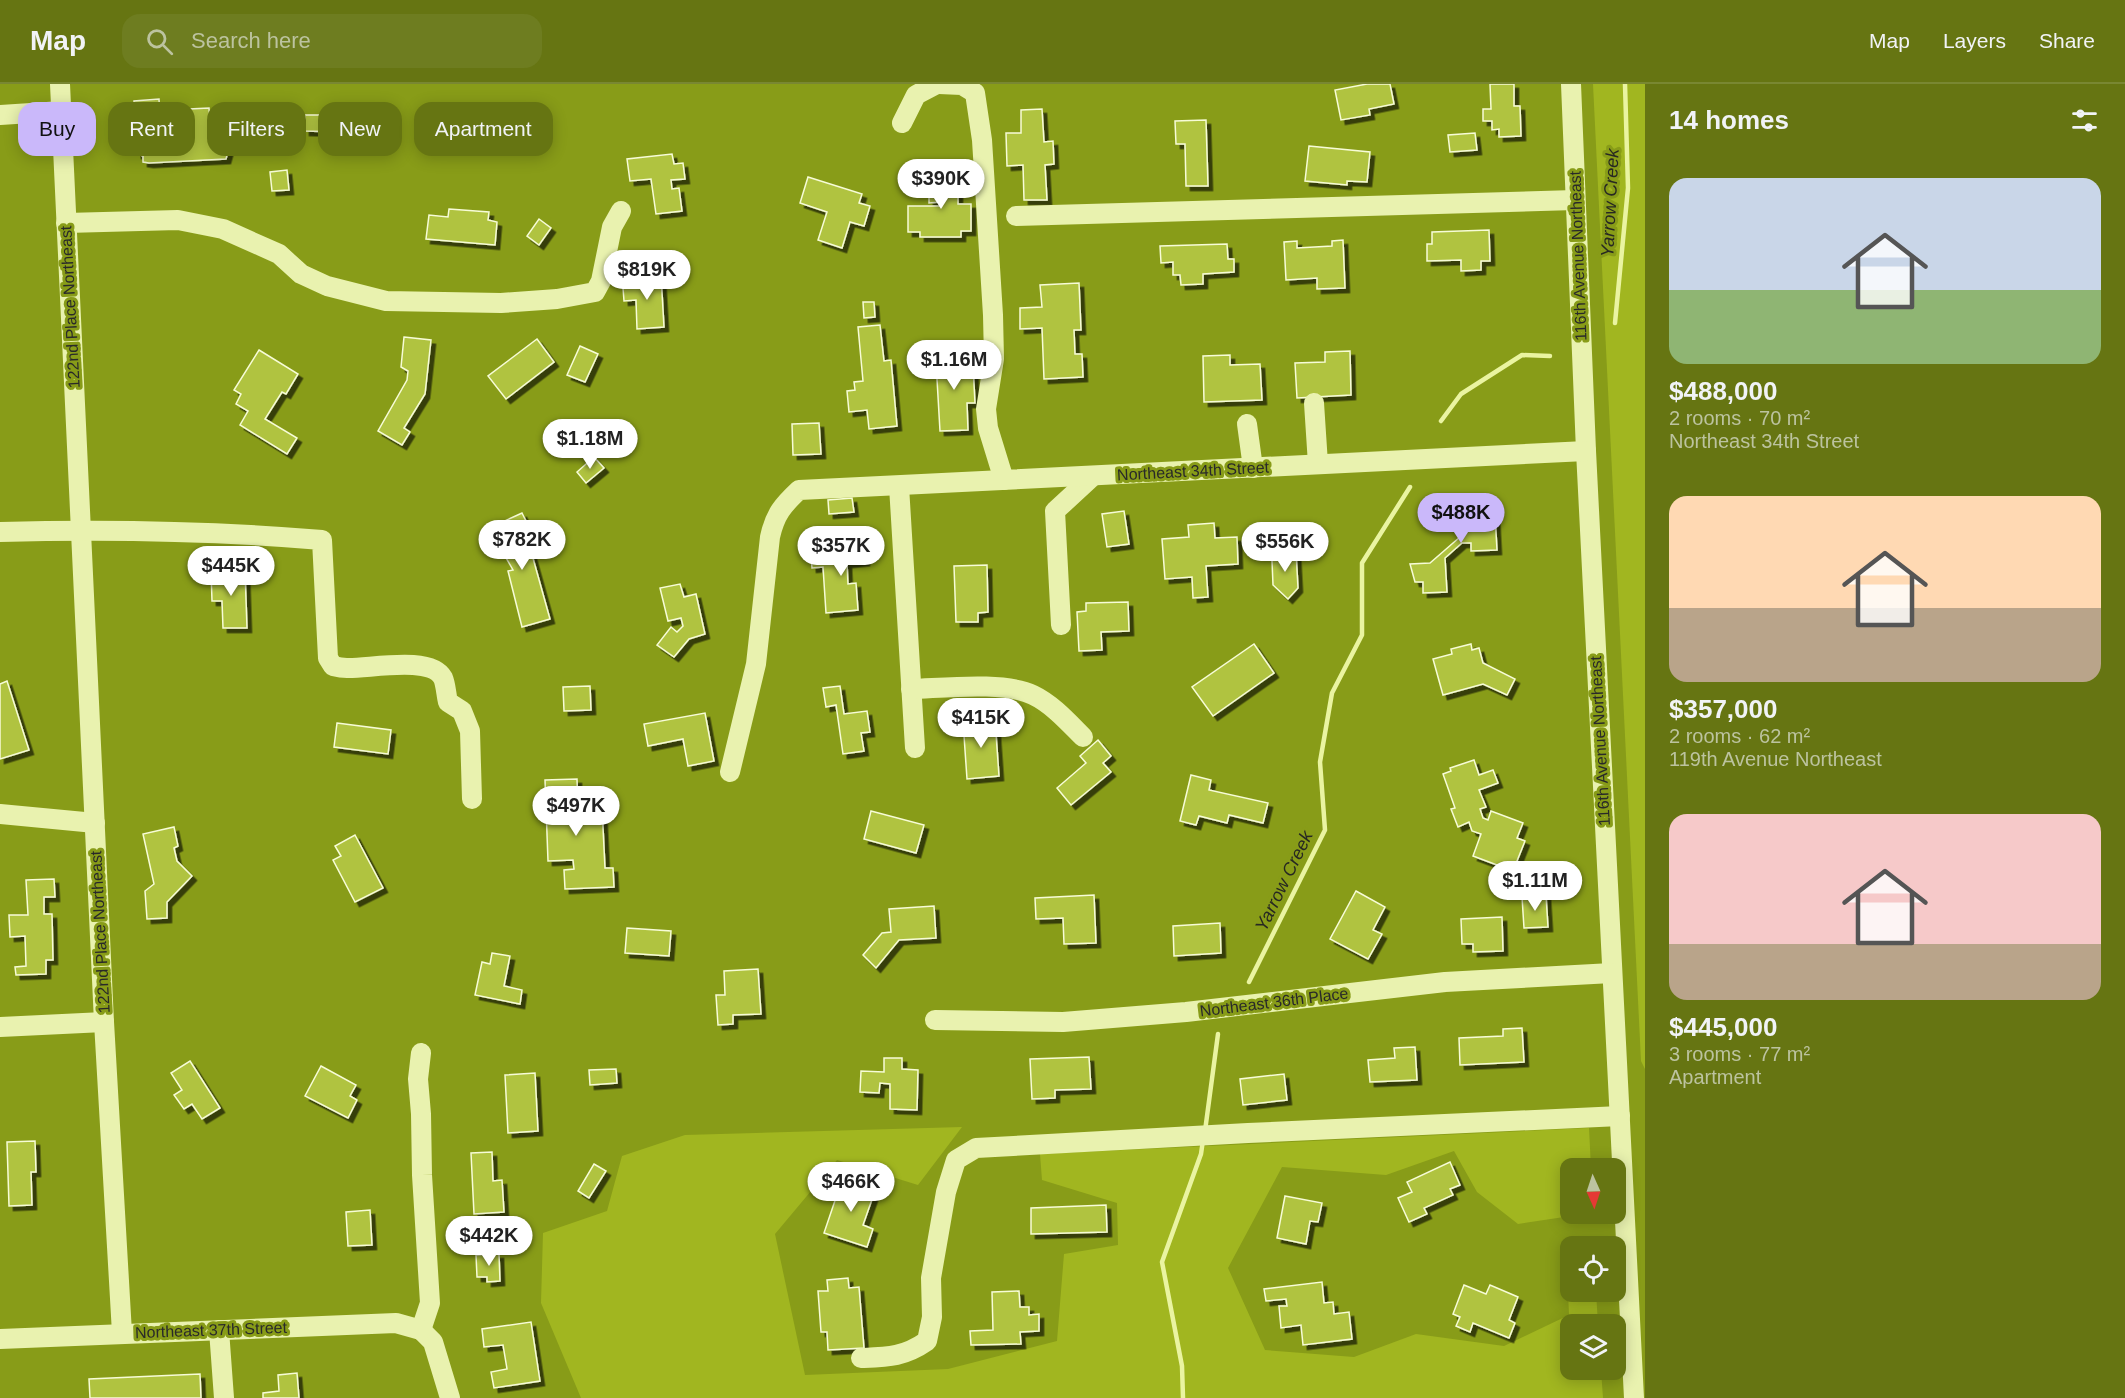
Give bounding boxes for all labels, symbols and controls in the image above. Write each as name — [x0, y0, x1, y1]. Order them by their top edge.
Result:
search box — [122, 14, 542, 68]
text: Map — [30, 25, 86, 56]
icon: search — [143, 25, 176, 58]
text: Search here — [191, 28, 311, 53]
text: Map — [1869, 29, 1910, 52]
text: Layers — [1943, 29, 2006, 52]
text: Share — [2039, 29, 2095, 52]
chip: Buy — [18, 102, 96, 156]
chip: Rent — [108, 102, 195, 156]
chip: Filters — [207, 102, 306, 156]
chip: New — [318, 102, 402, 156]
chip: Apartment — [414, 102, 553, 156]
icon: filters — [2068, 104, 2101, 137]
text: 14 homes — [1669, 105, 1789, 135]
water label: Yarrow Creek — [1597, 147, 1623, 258]
pin: $390K — [899, 159, 983, 210]
text: $390K — [912, 167, 970, 189]
street label: 116th Avenue Northeast — [1567, 170, 1589, 341]
icon: home — [1831, 217, 1939, 325]
street label: 122nd Place Northeast — [57, 225, 83, 389]
pin: $819K — [605, 250, 689, 301]
text: $819K — [618, 258, 676, 280]
pin: $1.16M — [905, 340, 1003, 391]
text: $1.16M — [921, 348, 987, 370]
text: $488,000 — [1669, 376, 1777, 406]
text: 2 rooms · 70 m² — [1669, 407, 1810, 429]
pin: $1.18M — [541, 419, 639, 470]
text: $1.18M — [557, 427, 623, 449]
text: Northeast 34th Street — [1669, 430, 1859, 452]
street label: Northeast 34th Street — [1117, 459, 1270, 483]
pin: $488K — [1419, 493, 1503, 544]
text: $488K — [1432, 501, 1490, 523]
pin: $782K — [480, 520, 564, 571]
pin: $556K — [1243, 522, 1327, 573]
pin: $357K — [799, 526, 883, 577]
text: $782K — [493, 528, 551, 550]
text: $556K — [1256, 530, 1314, 552]
text: $357K — [812, 534, 870, 556]
icon: home — [1831, 535, 1939, 643]
pin: $445K — [189, 546, 273, 597]
text: $445K — [202, 554, 260, 576]
street label: 116th Avenue Northeast — [1587, 655, 1613, 826]
text: $357,000 — [1669, 694, 1777, 724]
pin: $415K — [939, 698, 1023, 749]
text: $415K — [952, 706, 1010, 728]
text: 2 rooms · 62 m² — [1669, 725, 1810, 747]
text: 119th Avenue Northeast — [1669, 748, 1882, 770]
pin: $497K — [534, 786, 618, 837]
text: $497K — [547, 794, 605, 816]
water label: Yarrow Creek — [1251, 827, 1317, 934]
street label: 122nd Place Northeast — [87, 850, 113, 1014]
icon: home — [1831, 853, 1939, 961]
pin: $1.11M — [1486, 861, 1584, 912]
text: $1.11M — [1502, 869, 1568, 891]
street label: Northeast 36th Place — [1199, 984, 1349, 1020]
text: $445,000 — [1669, 1012, 1777, 1042]
text: 3 rooms · 77 m² — [1669, 1043, 1810, 1065]
text: Apartment — [1669, 1066, 1761, 1088]
north arrow — [1560, 1158, 1626, 1224]
map controls — [1560, 1158, 1626, 1380]
pin: $466K — [809, 1162, 893, 1213]
text: $466K — [822, 1170, 880, 1192]
pin: $442K — [447, 1216, 531, 1267]
text: $442K — [460, 1224, 518, 1246]
button: locate — [1560, 1236, 1626, 1302]
button: layers — [1560, 1314, 1626, 1380]
street label: Northeast 37th Street — [135, 1319, 288, 1341]

